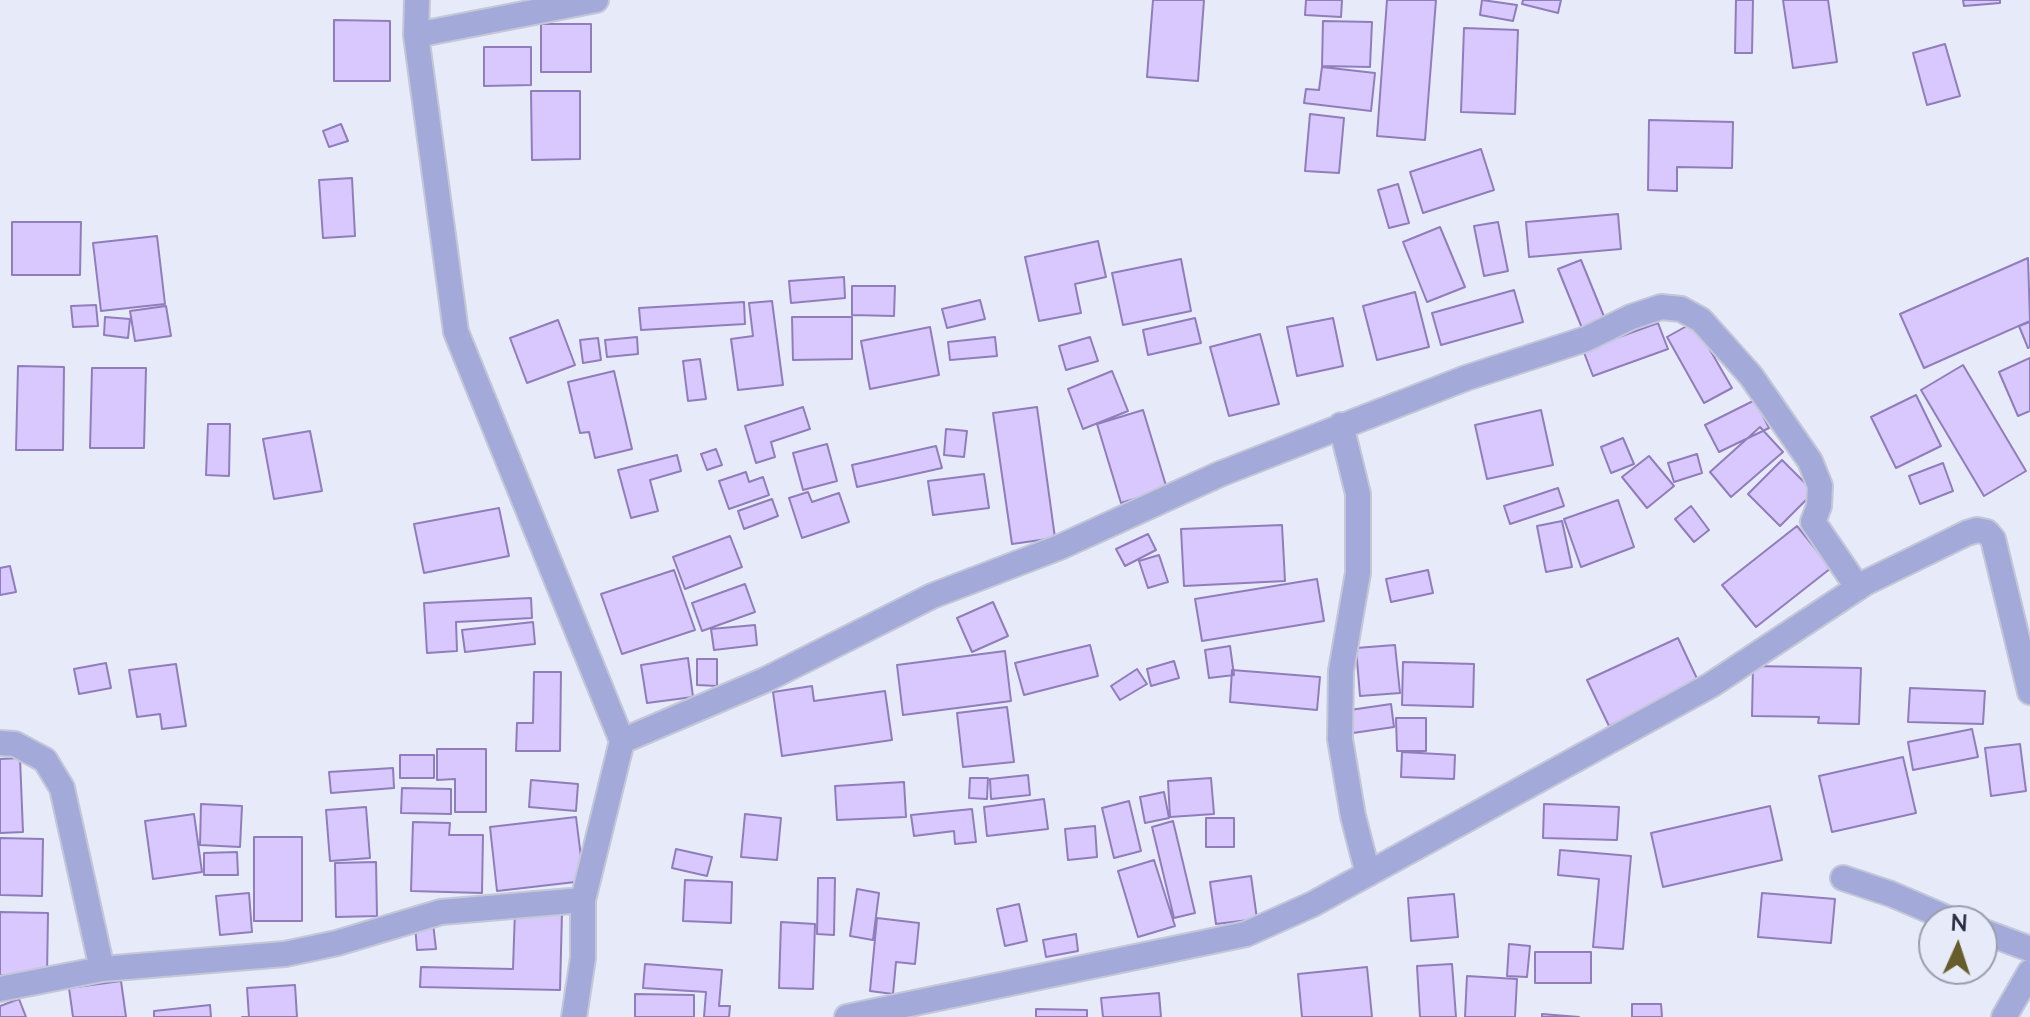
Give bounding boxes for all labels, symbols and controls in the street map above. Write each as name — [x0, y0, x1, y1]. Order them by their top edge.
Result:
north arrow — [1918, 905, 1998, 985]
text: N — [1950, 909, 1968, 936]

